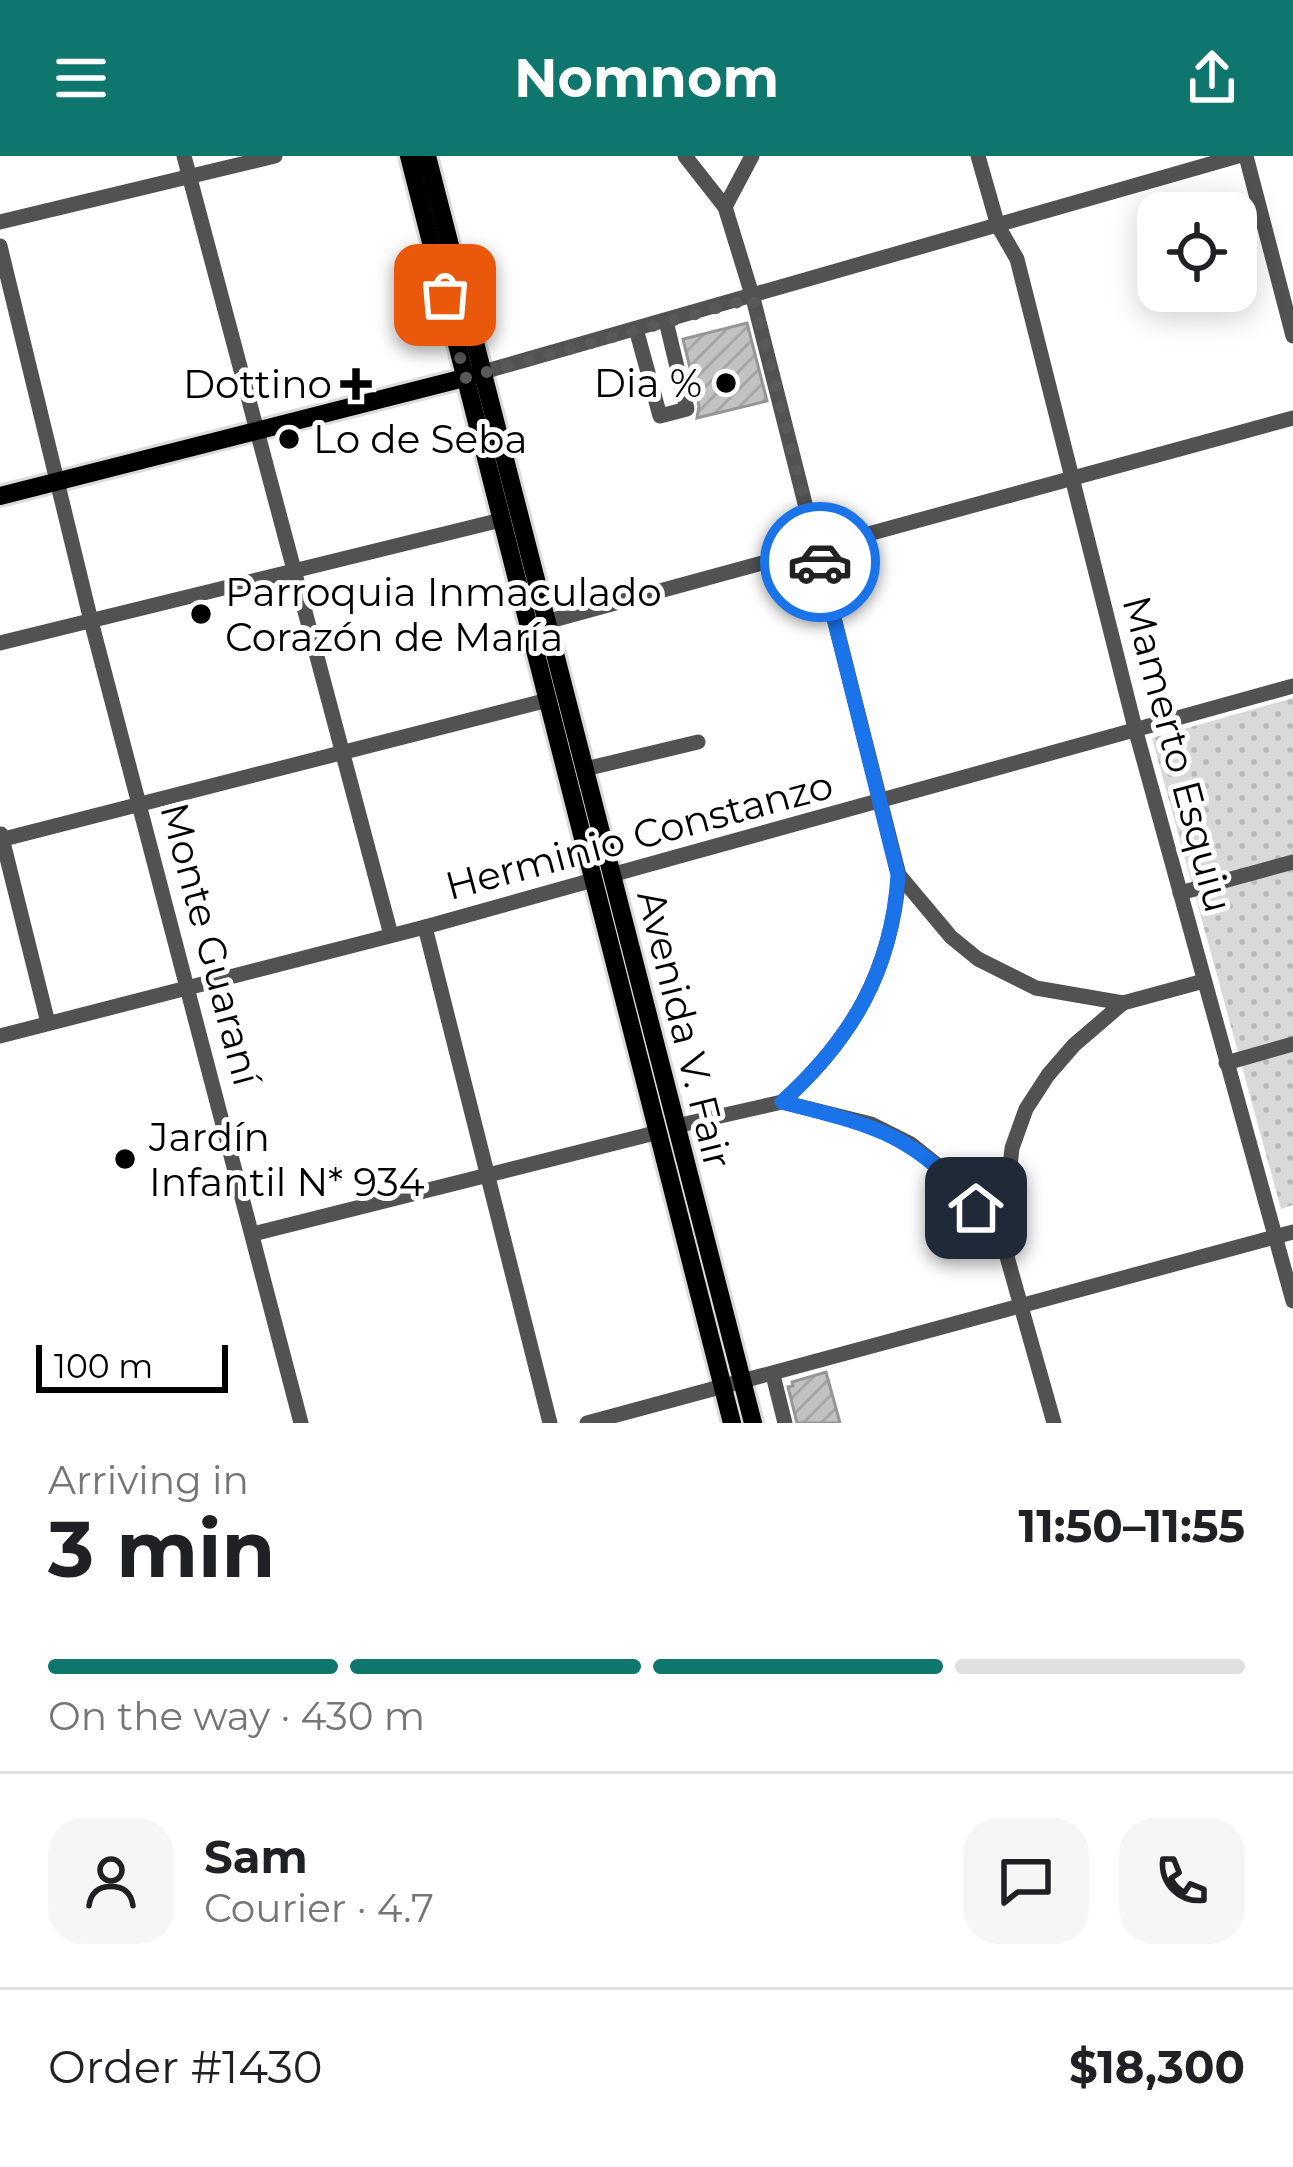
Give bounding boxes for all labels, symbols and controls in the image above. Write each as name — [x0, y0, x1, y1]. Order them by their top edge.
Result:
icon: menu — [48, 45, 114, 111]
text: Nomnom — [514, 45, 779, 111]
icon: share — [1179, 45, 1245, 111]
map controls — [1137, 192, 1257, 312]
button: locate — [1137, 192, 1257, 312]
pin — [394, 244, 496, 346]
icon: bag — [412, 262, 478, 328]
place label: Dia % — [594, 359, 702, 407]
place label: Dottino — [183, 360, 332, 408]
marker: Dia % — [713, 370, 739, 396]
marker: Dottino — [343, 371, 369, 397]
place label: Lo de Seba — [313, 415, 527, 463]
marker: Lo de Seba — [276, 426, 302, 452]
courier — [760, 502, 880, 622]
icon: car — [787, 529, 853, 595]
place label: Parroquia Inmaculado Corazón de María — [225, 568, 662, 661]
street label: Mamerto Esquiu — [1113, 591, 1243, 917]
marker: Parroquia Inmaculado Corazón de María — [188, 601, 214, 627]
street label: Herminio Constanzo — [440, 760, 838, 910]
street label: Monte Guaraní — [150, 798, 272, 1092]
street label: Avenida V. Fair — [627, 885, 743, 1173]
place label: Jardín Infantil N* 934 — [148, 1113, 425, 1206]
marker: Jardín Infantil N* 934 — [112, 1146, 138, 1172]
pin — [925, 1157, 1027, 1259]
icon: home — [943, 1175, 1009, 1241]
scale bar — [36, 1339, 228, 1392]
text: 100 m — [54, 1346, 153, 1386]
text: Arriving in — [48, 1456, 249, 1504]
text: 11:50–11:55 — [1019, 1498, 1245, 1553]
text: 3 min — [48, 1501, 275, 1597]
text: On the way · 430 m — [48, 1692, 425, 1740]
button: person — [48, 1818, 174, 1944]
button: chat — [963, 1818, 1089, 1944]
button: phone — [1119, 1818, 1245, 1944]
text: Sam — [204, 1829, 308, 1884]
text: Courier · 4.7 — [204, 1884, 434, 1932]
text: Order #1430 — [48, 2039, 323, 2094]
text: $18,300 — [1069, 2039, 1245, 2094]

